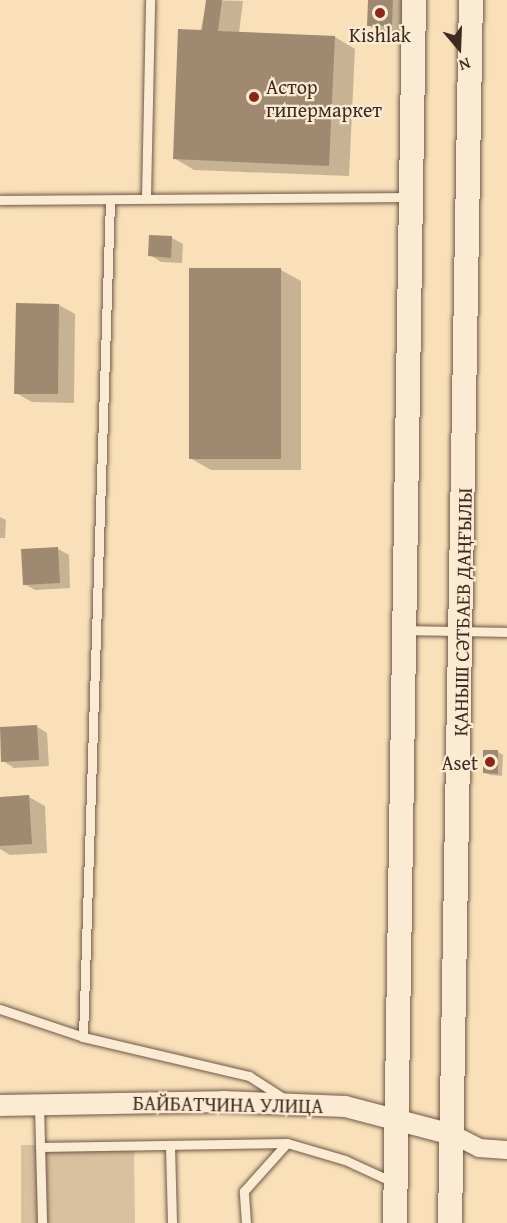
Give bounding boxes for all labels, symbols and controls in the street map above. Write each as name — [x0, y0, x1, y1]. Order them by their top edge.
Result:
marker: Kishlak — [373, 6, 387, 20]
north arrow — [429, 18, 489, 78]
place label: Kishlak — [349, 22, 411, 46]
text: N — [456, 52, 474, 78]
place label: Астор гипермаркет — [266, 74, 382, 121]
marker: Астор гипермаркет — [247, 90, 261, 104]
street label: ҚАНЫШ СӘТБАЕВ ДАҢҒЫЛЫ — [448, 487, 476, 737]
place label: Aset — [441, 750, 478, 774]
marker: Aset — [483, 755, 497, 769]
street label: БАЙБАТЧИНА УЛИЦА — [133, 1090, 323, 1118]

